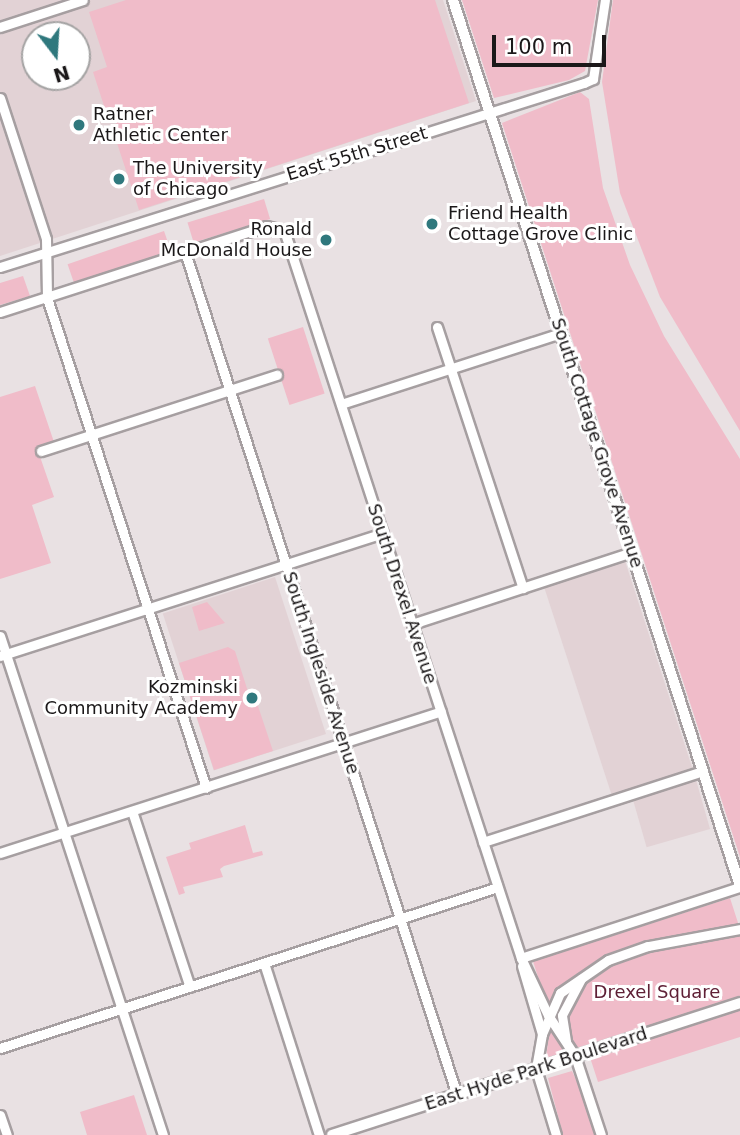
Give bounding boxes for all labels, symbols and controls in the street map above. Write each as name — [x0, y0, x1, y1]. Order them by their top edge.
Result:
north arrow — [21, 21, 91, 91]
scale bar — [495, 21, 609, 65]
text: 100 m — [505, 35, 572, 59]
text: N — [51, 61, 72, 87]
place label: Ratner Athletic Center — [93, 104, 228, 146]
marker: Ratner Athletic Center — [71, 117, 87, 133]
street label: East 55th Street — [284, 122, 430, 186]
place label: The University of Chicago — [133, 158, 263, 200]
marker: The University of Chicago — [111, 171, 127, 187]
place label: Friend Health Cottage Grove Clinic — [448, 203, 633, 246]
marker: Friend Health Cottage Grove Clinic — [422, 214, 442, 234]
place label: Ronald McDonald House — [161, 219, 312, 262]
marker: Ronald McDonald House — [318, 232, 334, 248]
street label: South Cottage Grove Avenue — [546, 315, 648, 571]
street label: South Drexel Avenue — [363, 501, 441, 687]
street label: South Ingleside Avenue — [278, 569, 364, 777]
place label: Kozminski Community Academy — [44, 677, 238, 720]
marker: Kozminski Community Academy — [244, 690, 260, 706]
park label: Drexel Square — [594, 981, 720, 1003]
street label: East Hyde Park Boulevard — [422, 1023, 650, 1115]

